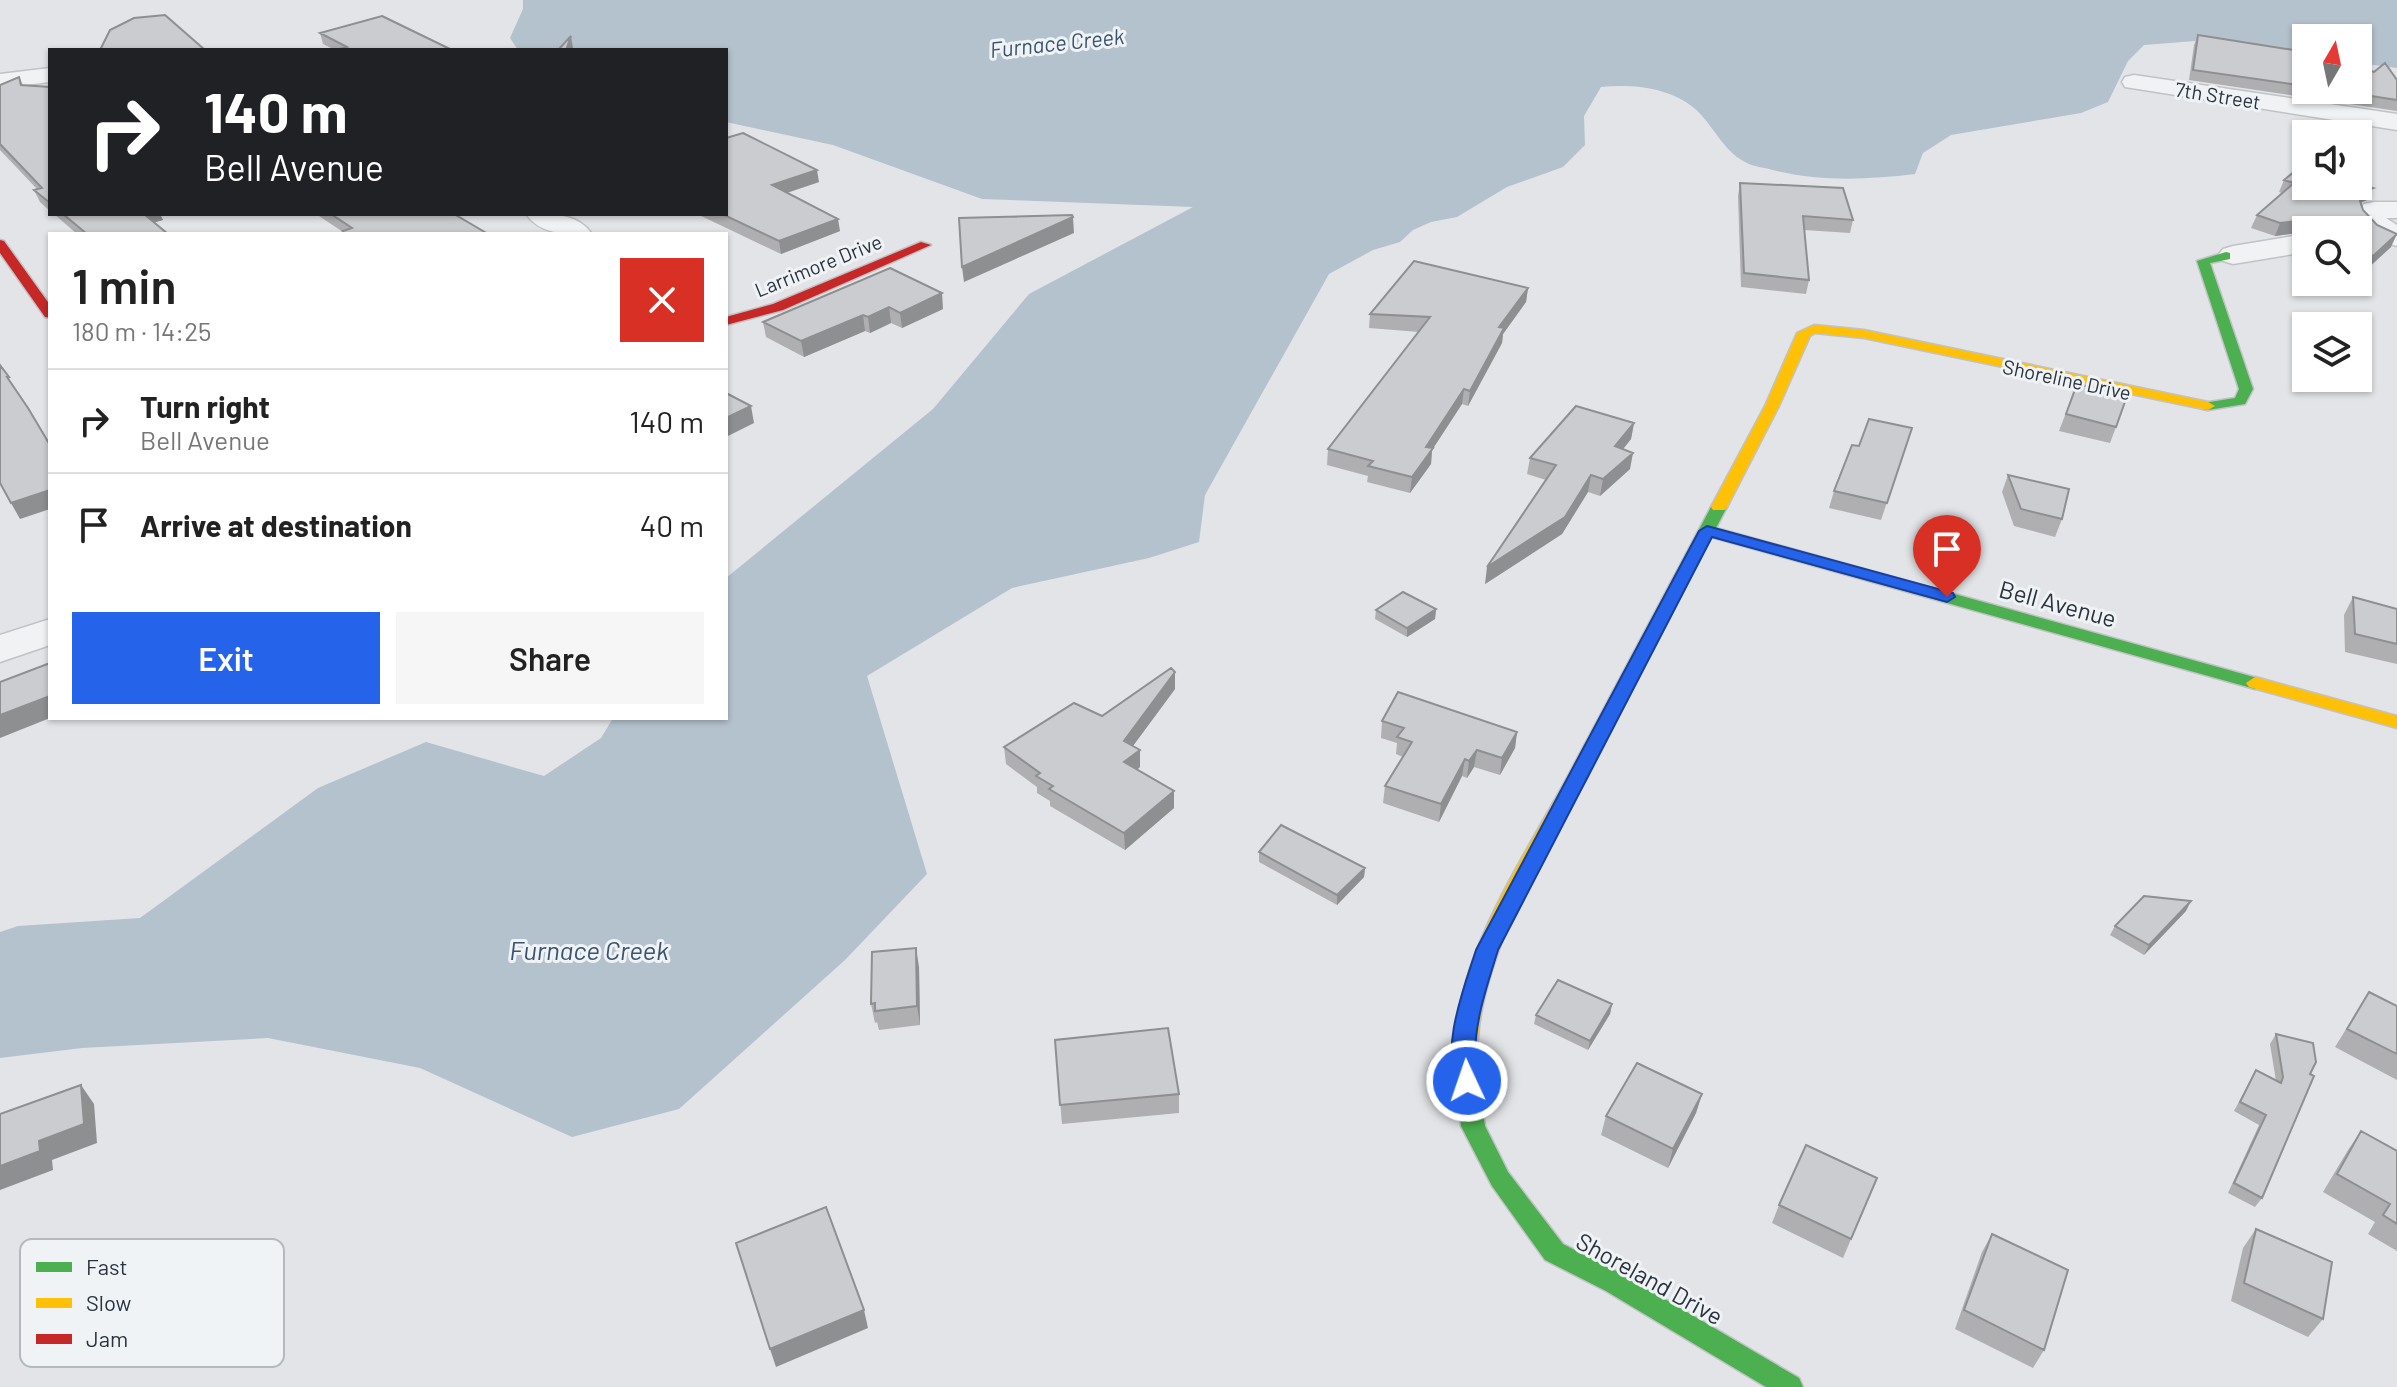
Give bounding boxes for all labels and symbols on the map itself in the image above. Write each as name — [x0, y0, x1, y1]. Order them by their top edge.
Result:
water label: Furnace Creek — [989, 22, 1126, 62]
north arrow — [2292, 24, 2372, 104]
street label: 7th Street — [2174, 76, 2262, 114]
street label: Larrimore Drive — [751, 229, 885, 301]
street label: Shoreline Drive — [2001, 354, 2133, 404]
pin — [1913, 515, 1981, 597]
street label: Bell Avenue — [1996, 573, 2120, 633]
water label: Furnace Creek — [509, 934, 669, 965]
position arrow — [1425, 1039, 1509, 1123]
street label: Shoreland Drive — [1572, 1226, 1728, 1330]
legend — [20, 1239, 284, 1367]
text: Fast — [86, 1253, 128, 1279]
text: Slow — [86, 1289, 131, 1315]
text: Jam — [86, 1325, 128, 1351]

